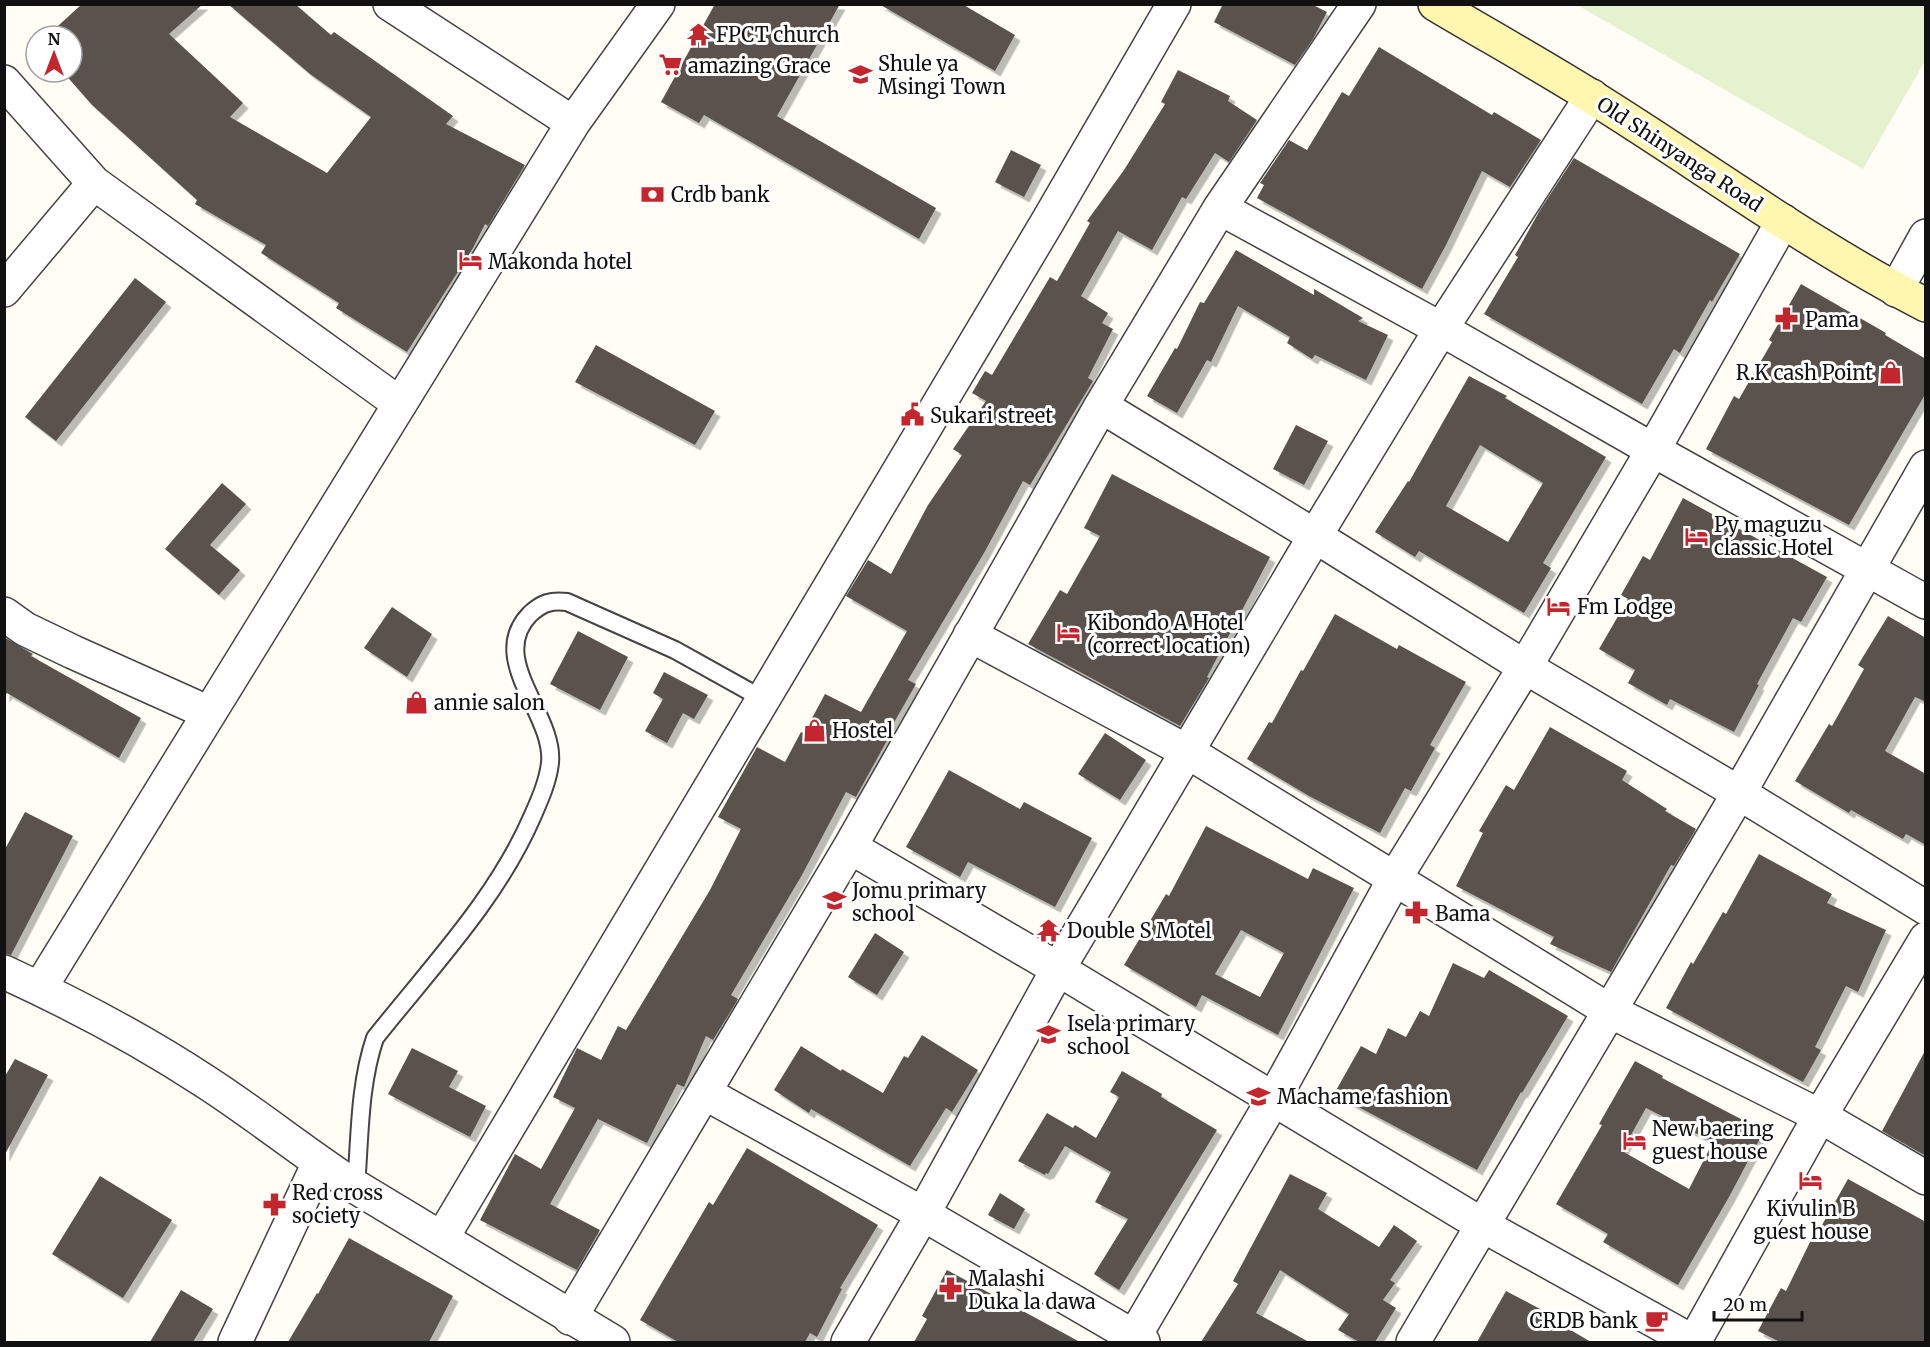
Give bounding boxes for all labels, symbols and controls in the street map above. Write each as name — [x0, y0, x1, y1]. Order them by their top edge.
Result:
temple icon: FPCT church — [685, 21, 711, 47]
place label: FPCT church — [716, 22, 840, 47]
north arrow — [24, 24, 84, 84]
text: N — [48, 29, 61, 49]
place label: Shule ya Msingi Town — [878, 51, 1006, 99]
supermarket icon: amazing Grace — [657, 52, 683, 78]
place label: amazing Grace — [688, 53, 831, 78]
school or university icon: Shule ya Msingi Town — [847, 61, 873, 87]
street label: Old Shinyanga Road — [1592, 91, 1768, 217]
bank icon: Crdb bank — [640, 181, 666, 207]
place label: Crdb bank — [671, 182, 770, 207]
hotel icon: Makonda hotel — [457, 248, 483, 274]
place label: Makonda hotel — [488, 249, 632, 274]
pharmacy icon: Pama — [1774, 306, 1800, 332]
place label: Pama — [1805, 307, 1859, 332]
shop icon: R.K cash Point — [1878, 359, 1904, 385]
place label: R.K cash Point — [1736, 360, 1873, 385]
public building icon: Sukari street — [899, 402, 925, 428]
place label: Sukari street — [930, 403, 1053, 428]
place label: Py maguzu classic Hotel — [1714, 512, 1833, 560]
hotel icon: Py maguzu classic Hotel — [1683, 523, 1709, 549]
hotel icon: Fm Lodge — [1546, 593, 1572, 619]
place label: Fm Lodge — [1577, 594, 1673, 619]
place label: Kibondo A Hotel (correct location) — [1087, 610, 1251, 658]
hotel icon: Kibondo A Hotel (correct location) — [1056, 620, 1082, 646]
shop icon: annie salon — [403, 689, 429, 715]
place label: annie salon — [434, 690, 545, 715]
shop icon: Hostel — [801, 717, 827, 743]
place label: Hostel — [832, 718, 893, 743]
place label: Jomu primary school — [851, 878, 987, 926]
school or university icon: Jomu primary school — [821, 888, 847, 914]
pharmacy icon: Bama — [1404, 900, 1430, 926]
place label: Bama — [1435, 901, 1490, 926]
temple icon: Double S Motel — [1036, 917, 1062, 943]
place label: Double S Motel — [1067, 918, 1211, 943]
place label: Isela primary school — [1067, 1011, 1196, 1059]
school or university icon: Isela primary school — [1036, 1021, 1062, 1047]
school or university icon: Machame fashion — [1246, 1083, 1272, 1109]
place label: Machame fashion — [1277, 1084, 1449, 1109]
place label: New baering guest house — [1652, 1116, 1774, 1164]
hotel icon: New baering guest house — [1621, 1127, 1647, 1153]
hotel icon: Kivulin B guest house — [1798, 1168, 1824, 1194]
place label: Red cross society — [292, 1180, 383, 1228]
pharmacy icon: Red cross society — [261, 1191, 287, 1217]
place label: Kivulin B guest house — [1753, 1196, 1869, 1244]
place label: Malashi Duka la dawa — [968, 1266, 1096, 1314]
pharmacy icon: Malashi Duka la dawa — [937, 1276, 963, 1302]
scale bar — [1714, 1284, 1802, 1322]
text: 20 m — [1723, 1293, 1767, 1316]
cafe icon: CRDB bank — [1643, 1307, 1669, 1333]
place label: CRDB bank — [1530, 1308, 1638, 1333]

